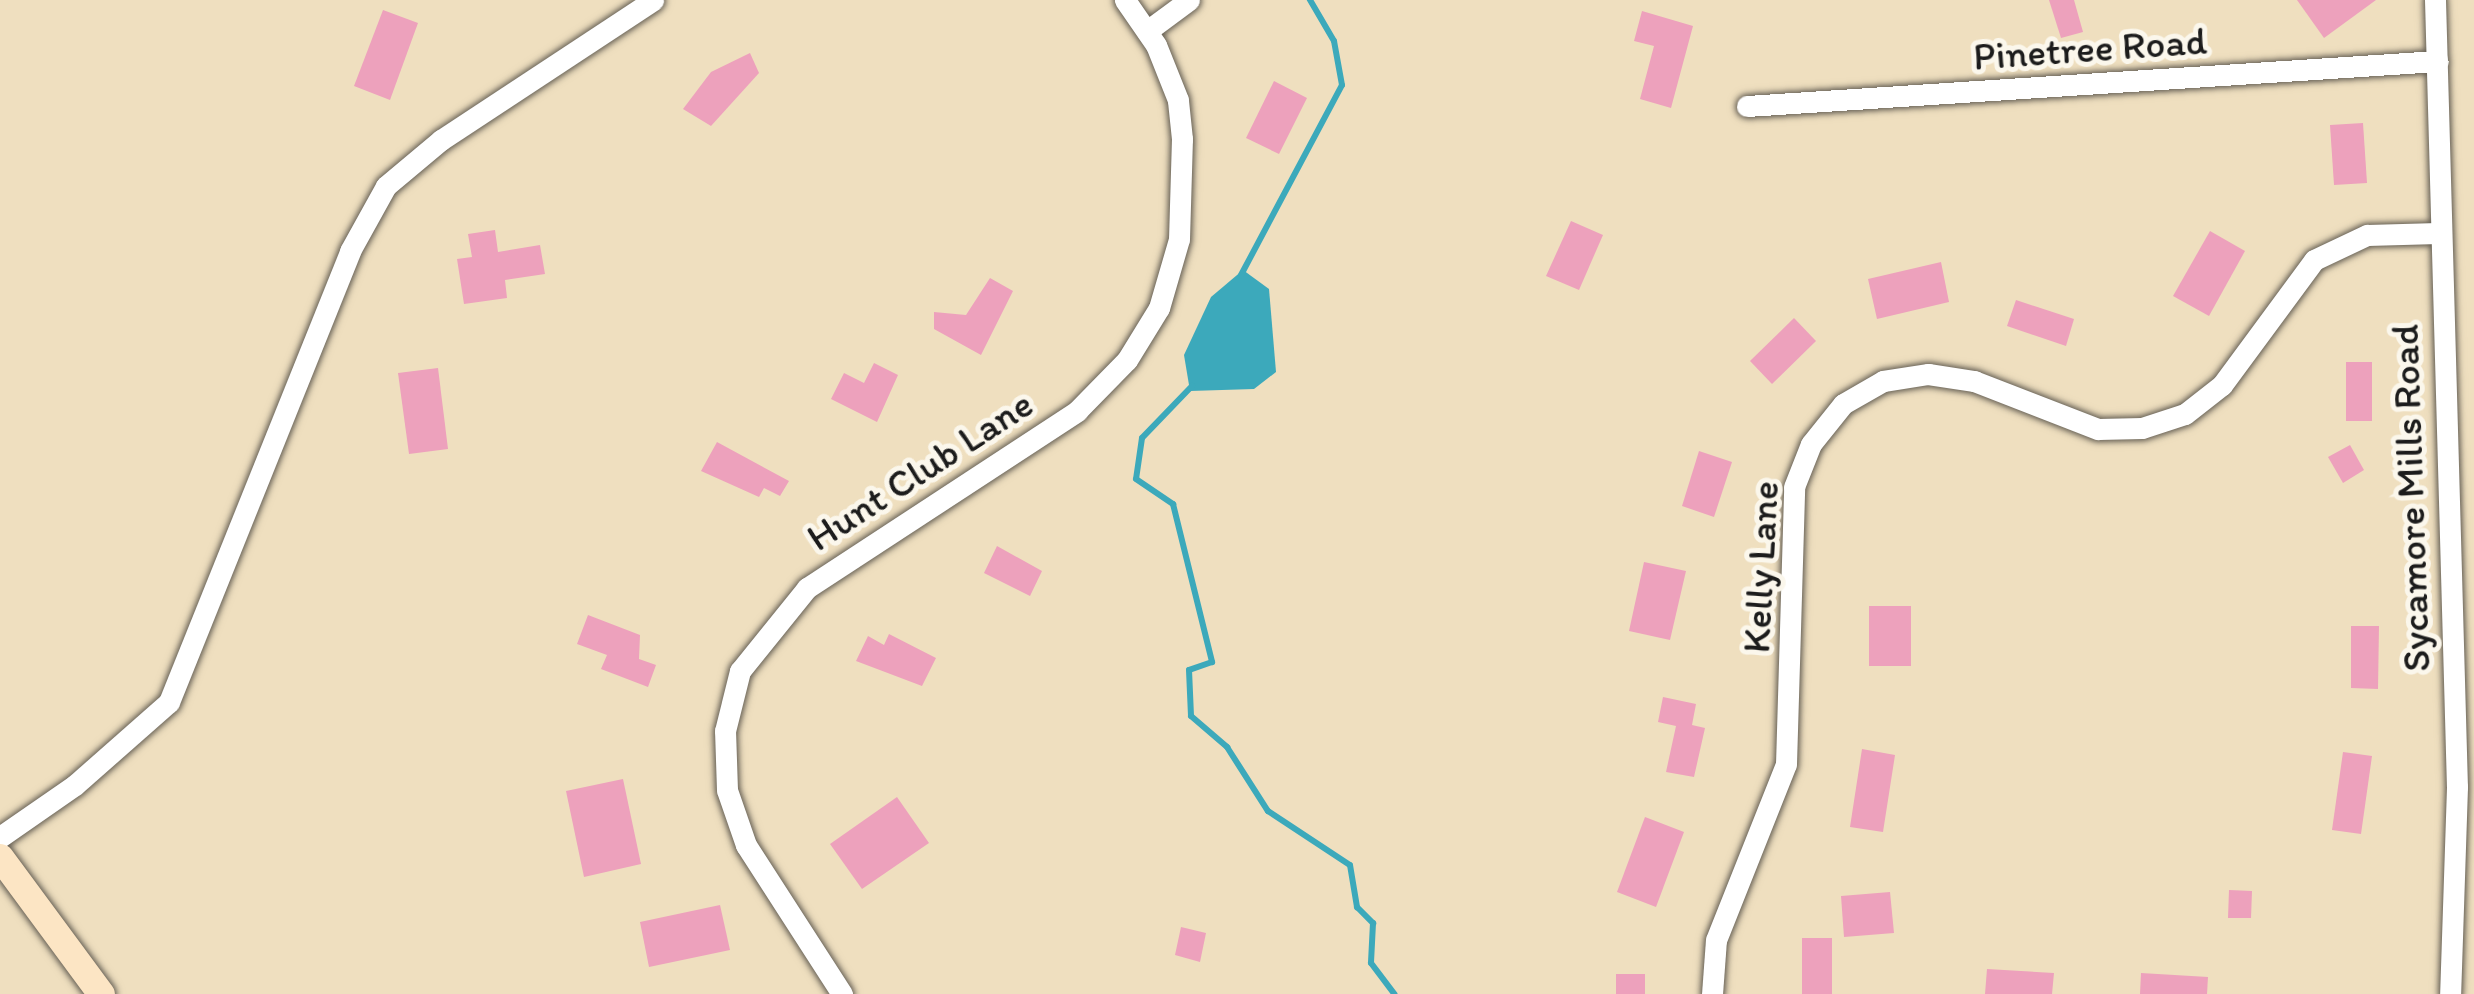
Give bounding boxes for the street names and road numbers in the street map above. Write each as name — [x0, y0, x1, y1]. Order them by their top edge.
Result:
street label: Pinetree Road — [1972, 18, 2208, 80]
street label: Sycamore Mills Road — [2382, 324, 2440, 672]
street label: Hunt Club Lane — [798, 380, 1042, 562]
street label: Kelly Lane — [1733, 479, 1789, 655]

